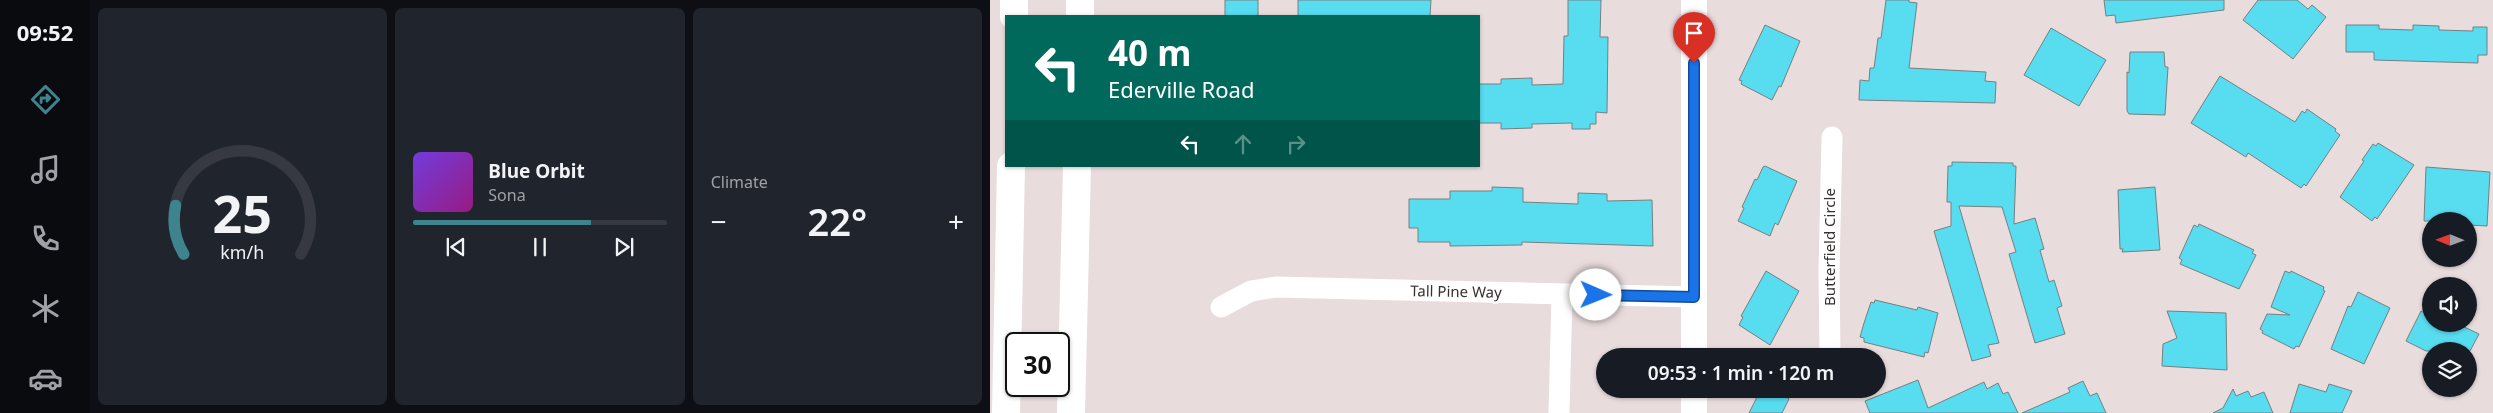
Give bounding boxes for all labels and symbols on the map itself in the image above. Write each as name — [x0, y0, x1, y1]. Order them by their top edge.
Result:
pin — [1673, 12, 1715, 63]
street label: Butterfield Circle — [1819, 188, 1839, 306]
north arrow — [2422, 212, 2478, 268]
position arrow — [1569, 268, 1621, 320]
street label: Tall Pine Way — [1410, 280, 1502, 302]
speed limit sign: 30 — [1005, 332, 1070, 397]

